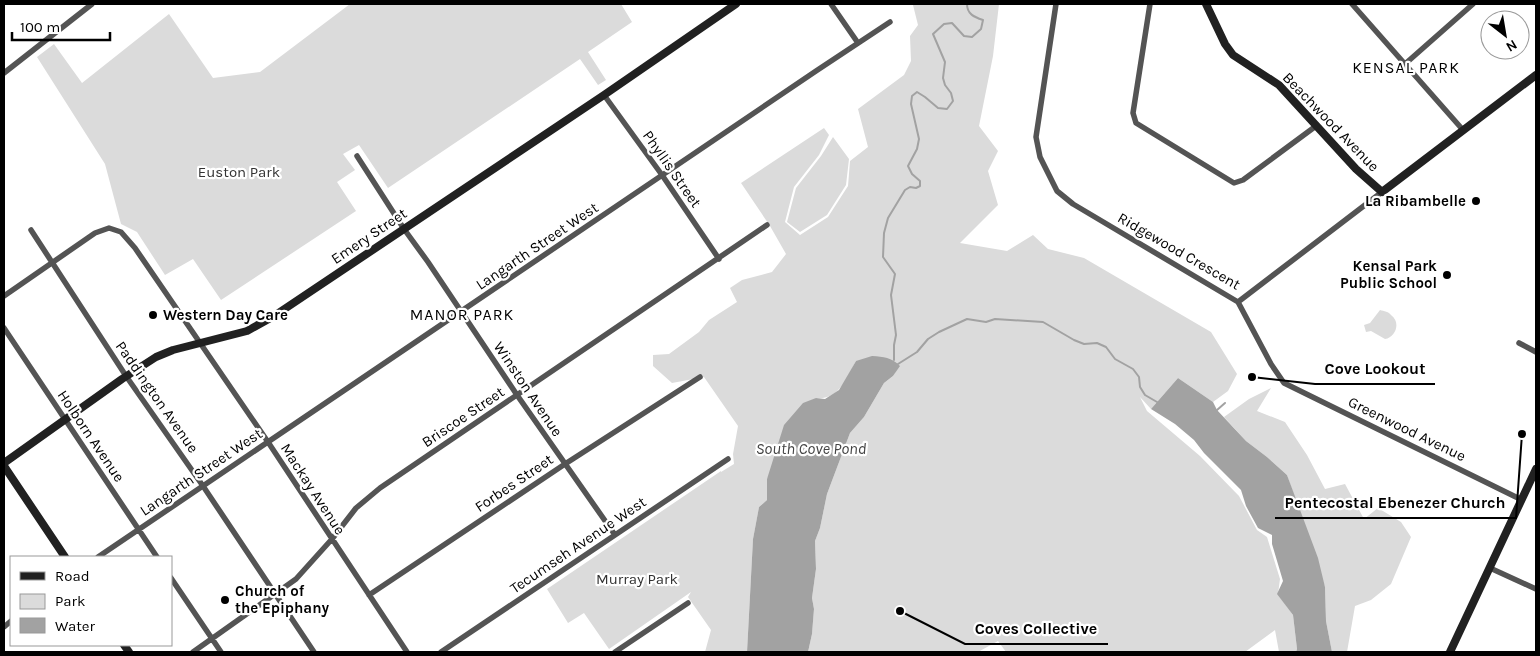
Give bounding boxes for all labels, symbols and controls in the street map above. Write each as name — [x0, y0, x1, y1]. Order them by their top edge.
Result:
scale bar — [12, 10, 110, 42]
north arrow — [1480, 10, 1530, 60]
text: 100 m — [20, 18, 60, 36]
text: N — [1503, 36, 1520, 56]
district label: KENSAL PARK — [1352, 58, 1460, 77]
street label: Beachwood Avenue — [1279, 69, 1383, 175]
street label: Phyllis Street — [639, 127, 705, 211]
park label: Euston Park — [198, 163, 280, 181]
place label: La Ribambelle — [1365, 192, 1466, 210]
marker: La Ribambelle — [1470, 195, 1482, 207]
street label: Langarth Street West — [472, 198, 602, 294]
street label: Emery Street — [328, 204, 411, 268]
street label: Ridgewood Crescent — [1114, 209, 1244, 294]
place label: Kensal Park Public School — [1340, 257, 1437, 292]
marker: Kensal Park Public School — [1441, 269, 1453, 281]
district label: MANOR PARK — [410, 305, 514, 324]
place label: Western Day Care — [163, 306, 288, 324]
marker: Western Day Care — [147, 309, 159, 321]
street label: Paddington Avenue — [112, 338, 202, 456]
street label: Winston Avenue — [490, 338, 566, 440]
callout: Cove Lookout — [1315, 353, 1435, 384]
text: Cove Lookout — [1325, 359, 1425, 378]
street label: Briscoe Street — [418, 383, 508, 451]
street label: Holborn Avenue — [54, 387, 128, 485]
street label: Greenwood Avenue — [1345, 393, 1469, 465]
street label: Langarth Street West — [136, 424, 266, 520]
water label: South Cove Pond — [756, 439, 867, 458]
street label: Mackay Avenue — [277, 440, 349, 538]
street label: Forbes Street — [472, 450, 557, 516]
callout: Pentecostal Ebenezer Church — [1275, 487, 1516, 518]
street label: Tecumseh Avenue West — [507, 493, 650, 597]
text: Pentecostal Ebenezer Church — [1285, 493, 1505, 512]
legend — [10, 556, 172, 646]
text: Road — [55, 567, 90, 585]
park label: Murray Park — [596, 570, 678, 588]
place label: Church of the Epiphany — [235, 582, 329, 617]
text: Park — [55, 592, 85, 610]
marker: Church of the Epiphany — [219, 594, 231, 606]
callout: Coves Collective — [965, 613, 1108, 644]
text: Water — [55, 617, 96, 635]
text: Coves Collective — [975, 619, 1097, 638]

